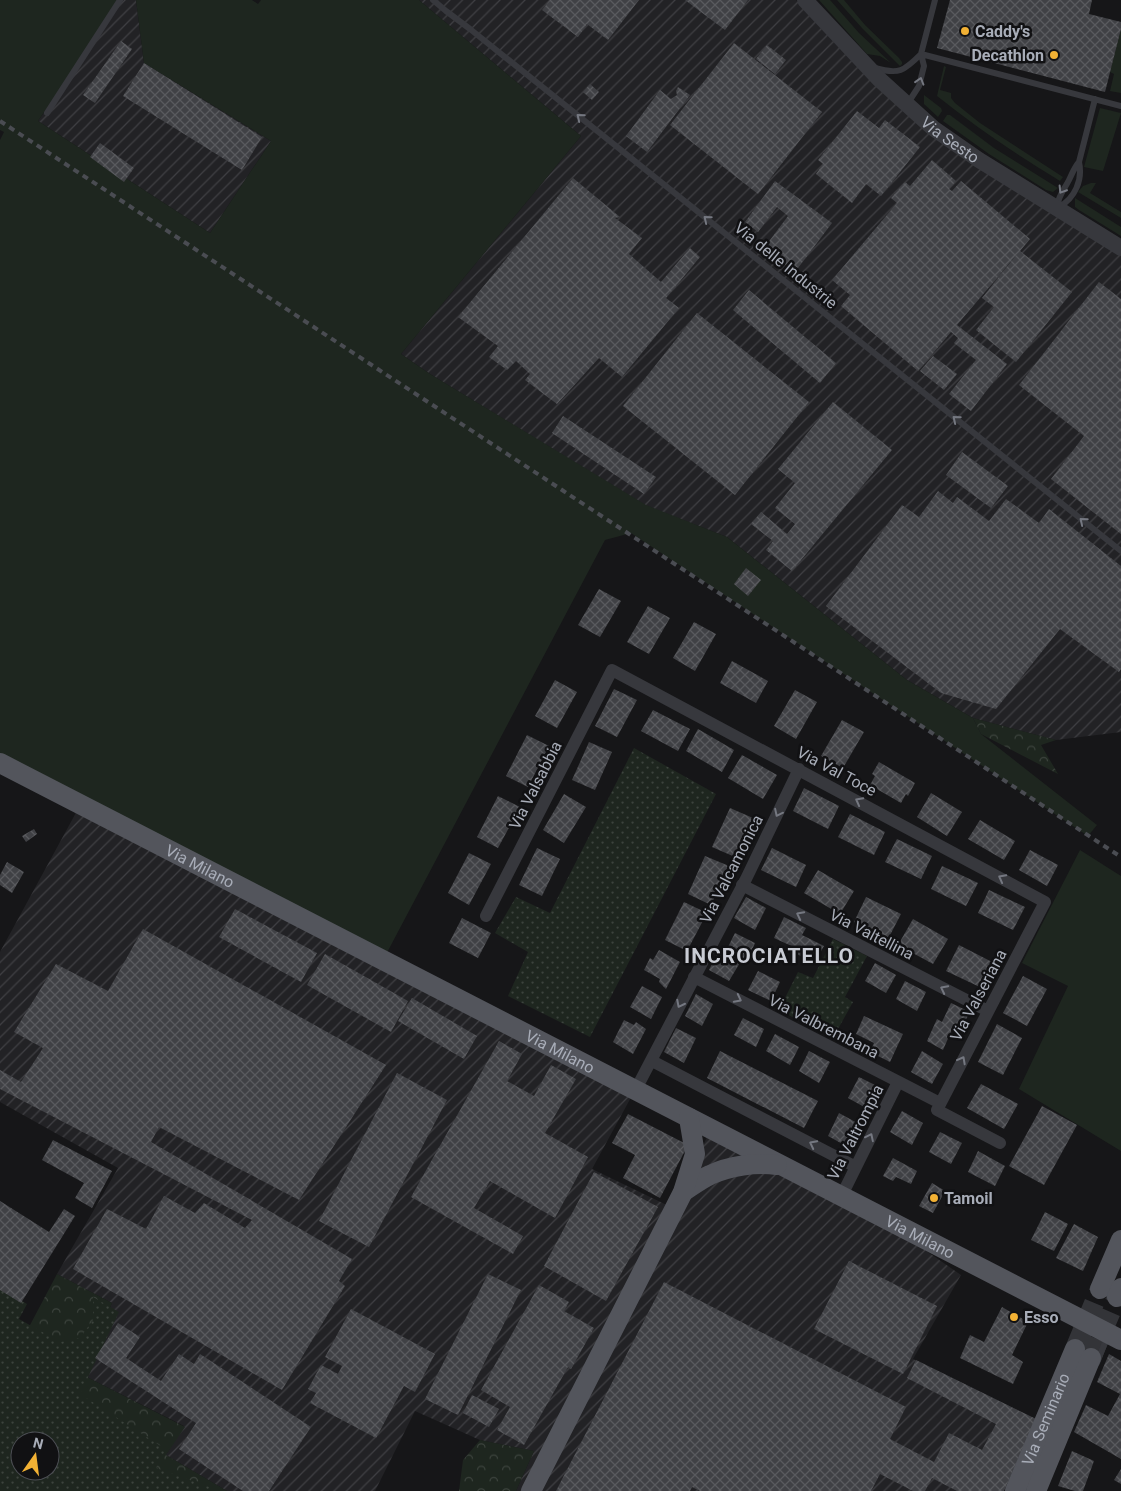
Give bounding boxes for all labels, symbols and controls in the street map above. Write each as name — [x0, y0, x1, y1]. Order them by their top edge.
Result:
place label: Caddy's — [975, 22, 1030, 41]
marker: Caddy's — [959, 25, 971, 37]
place label: Decathlon — [971, 46, 1044, 65]
marker: Decathlon — [1048, 49, 1060, 61]
one-way arrow — [914, 77, 924, 85]
street label: Via Sesto — [917, 113, 983, 167]
one-way arrow — [577, 115, 586, 123]
one-way arrow — [1059, 185, 1069, 194]
one-way arrow — [703, 216, 713, 225]
street label: Via delle Industrie — [730, 218, 841, 313]
one-way arrow — [953, 417, 962, 425]
one-way arrow — [1079, 518, 1089, 527]
street label: Via Valsabbia — [505, 738, 566, 833]
street label: Via Val Toce — [794, 742, 880, 800]
one-way arrow — [855, 797, 864, 807]
one-way arrow — [774, 807, 784, 816]
street label: Via Valcamonica — [696, 812, 767, 927]
street label: Via Milano — [162, 841, 238, 892]
one-way arrow — [998, 875, 1007, 885]
street label: Via Valtellina — [826, 905, 917, 964]
one-way arrow — [796, 911, 805, 921]
district label: INCROCIATELLO — [684, 944, 854, 968]
street label: Via Valseriana — [946, 946, 1011, 1044]
one-way arrow — [940, 985, 949, 995]
street label: Via Valbrembana — [765, 990, 882, 1062]
one-way arrow — [732, 993, 741, 1003]
one-way arrow — [676, 999, 687, 1008]
street label: Via Milano — [522, 1026, 598, 1077]
one-way arrow — [956, 1056, 966, 1065]
street label: Via Valtrompia — [823, 1081, 888, 1183]
one-way arrow — [864, 1134, 874, 1143]
one-way arrow — [809, 1140, 818, 1150]
place label: Tamoil — [944, 1189, 993, 1208]
marker: Tamoil — [928, 1192, 940, 1204]
street label: Via Milano — [882, 1211, 958, 1263]
place label: Esso — [1024, 1308, 1058, 1327]
marker: Esso — [1008, 1311, 1020, 1323]
street label: Via Seminario — [1018, 1370, 1074, 1468]
north arrow — [10, 1431, 60, 1481]
text: N — [31, 1434, 45, 1452]

